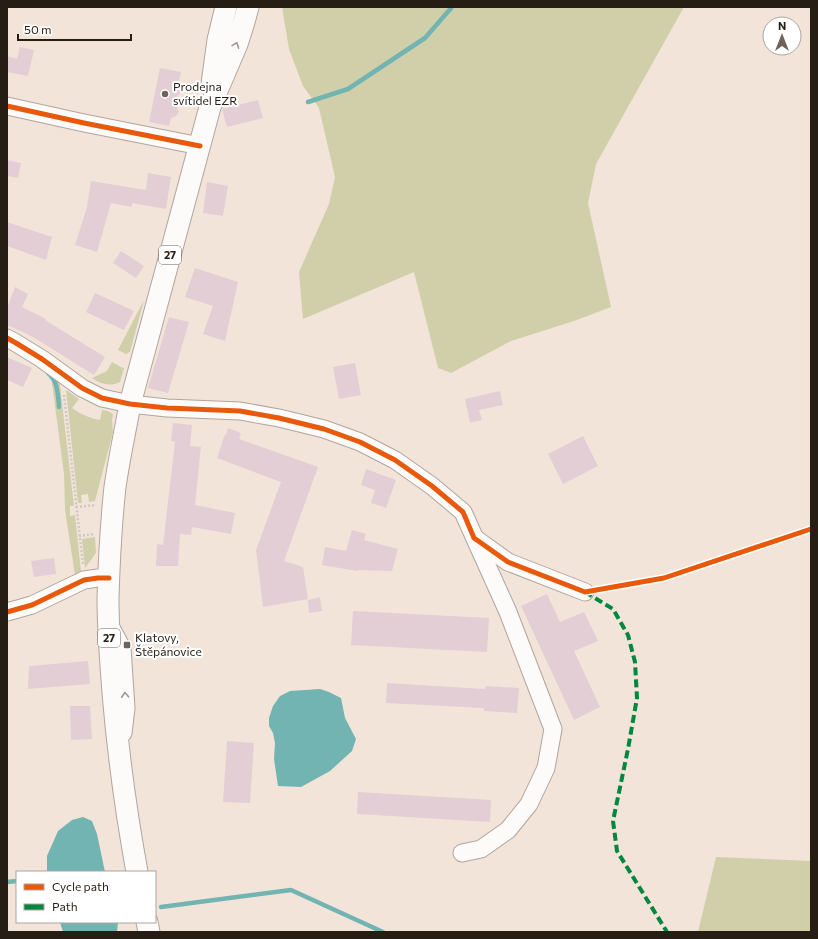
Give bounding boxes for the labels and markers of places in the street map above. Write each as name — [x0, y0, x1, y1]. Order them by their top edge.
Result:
place label: Prodejna svítidel EZR — [173, 79, 237, 107]
marker: Prodejna svítidel EZR — [160, 89, 170, 99]
place label: Klatovy, Štěpánovice — [135, 630, 202, 658]
marker: Klatovy, Štěpánovice — [122, 640, 132, 650]

